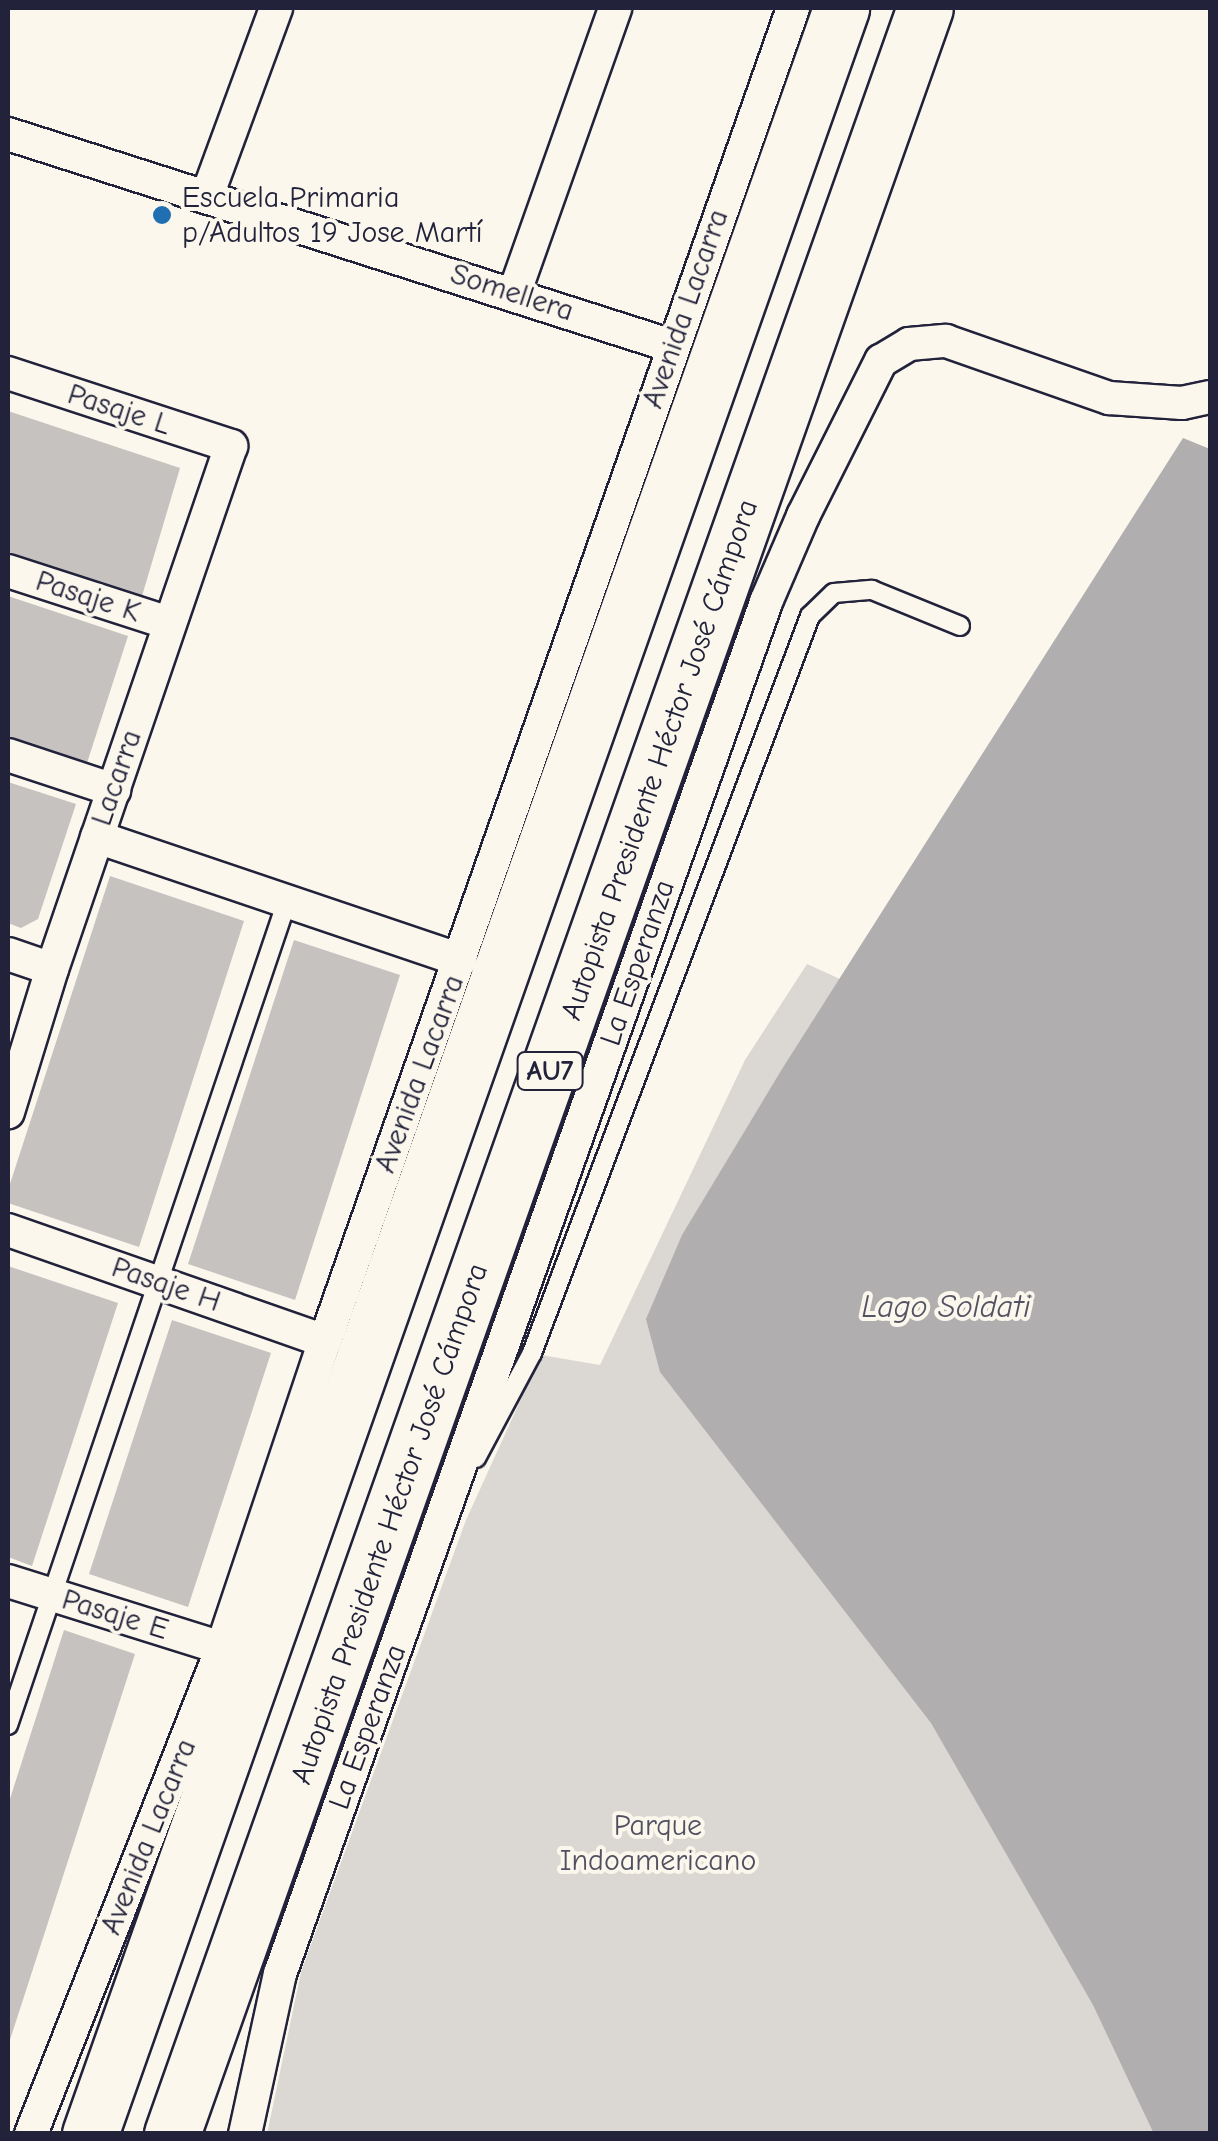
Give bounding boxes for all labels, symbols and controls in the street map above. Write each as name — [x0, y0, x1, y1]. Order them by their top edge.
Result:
place label: Escuela Primaria p/Adultos 19 Jose Martí — [182, 180, 483, 250]
marker: Escuela Primaria p/Adultos 19 Jose Martí — [151, 204, 173, 226]
street label: Avenida Lacarra — [635, 205, 737, 413]
street label: Somellera — [446, 256, 578, 330]
street label: Pasaje L — [63, 377, 175, 443]
street label: Autopista Presidente Héctor José Cámpora — [554, 495, 766, 1025]
street label: Pasaje K — [31, 563, 145, 631]
street label: Lacarra — [84, 726, 150, 830]
street label: La Esperanza — [593, 875, 683, 1051]
street label: Avenida Lacarra — [368, 970, 472, 1178]
road number: AU7 — [515, 1048, 585, 1094]
street label: Pasaje H — [107, 1250, 225, 1320]
street label: Autopista Presidente Héctor José Cámpora — [284, 1259, 496, 1789]
water label: Lago Soldati — [862, 1288, 1030, 1326]
street label: Pasaje E — [58, 1582, 172, 1648]
street label: La Esperanza — [322, 1640, 414, 1814]
street label: Avenida Lacarra — [93, 1734, 205, 1940]
park label: Parque Indoamericano — [560, 1808, 756, 1878]

